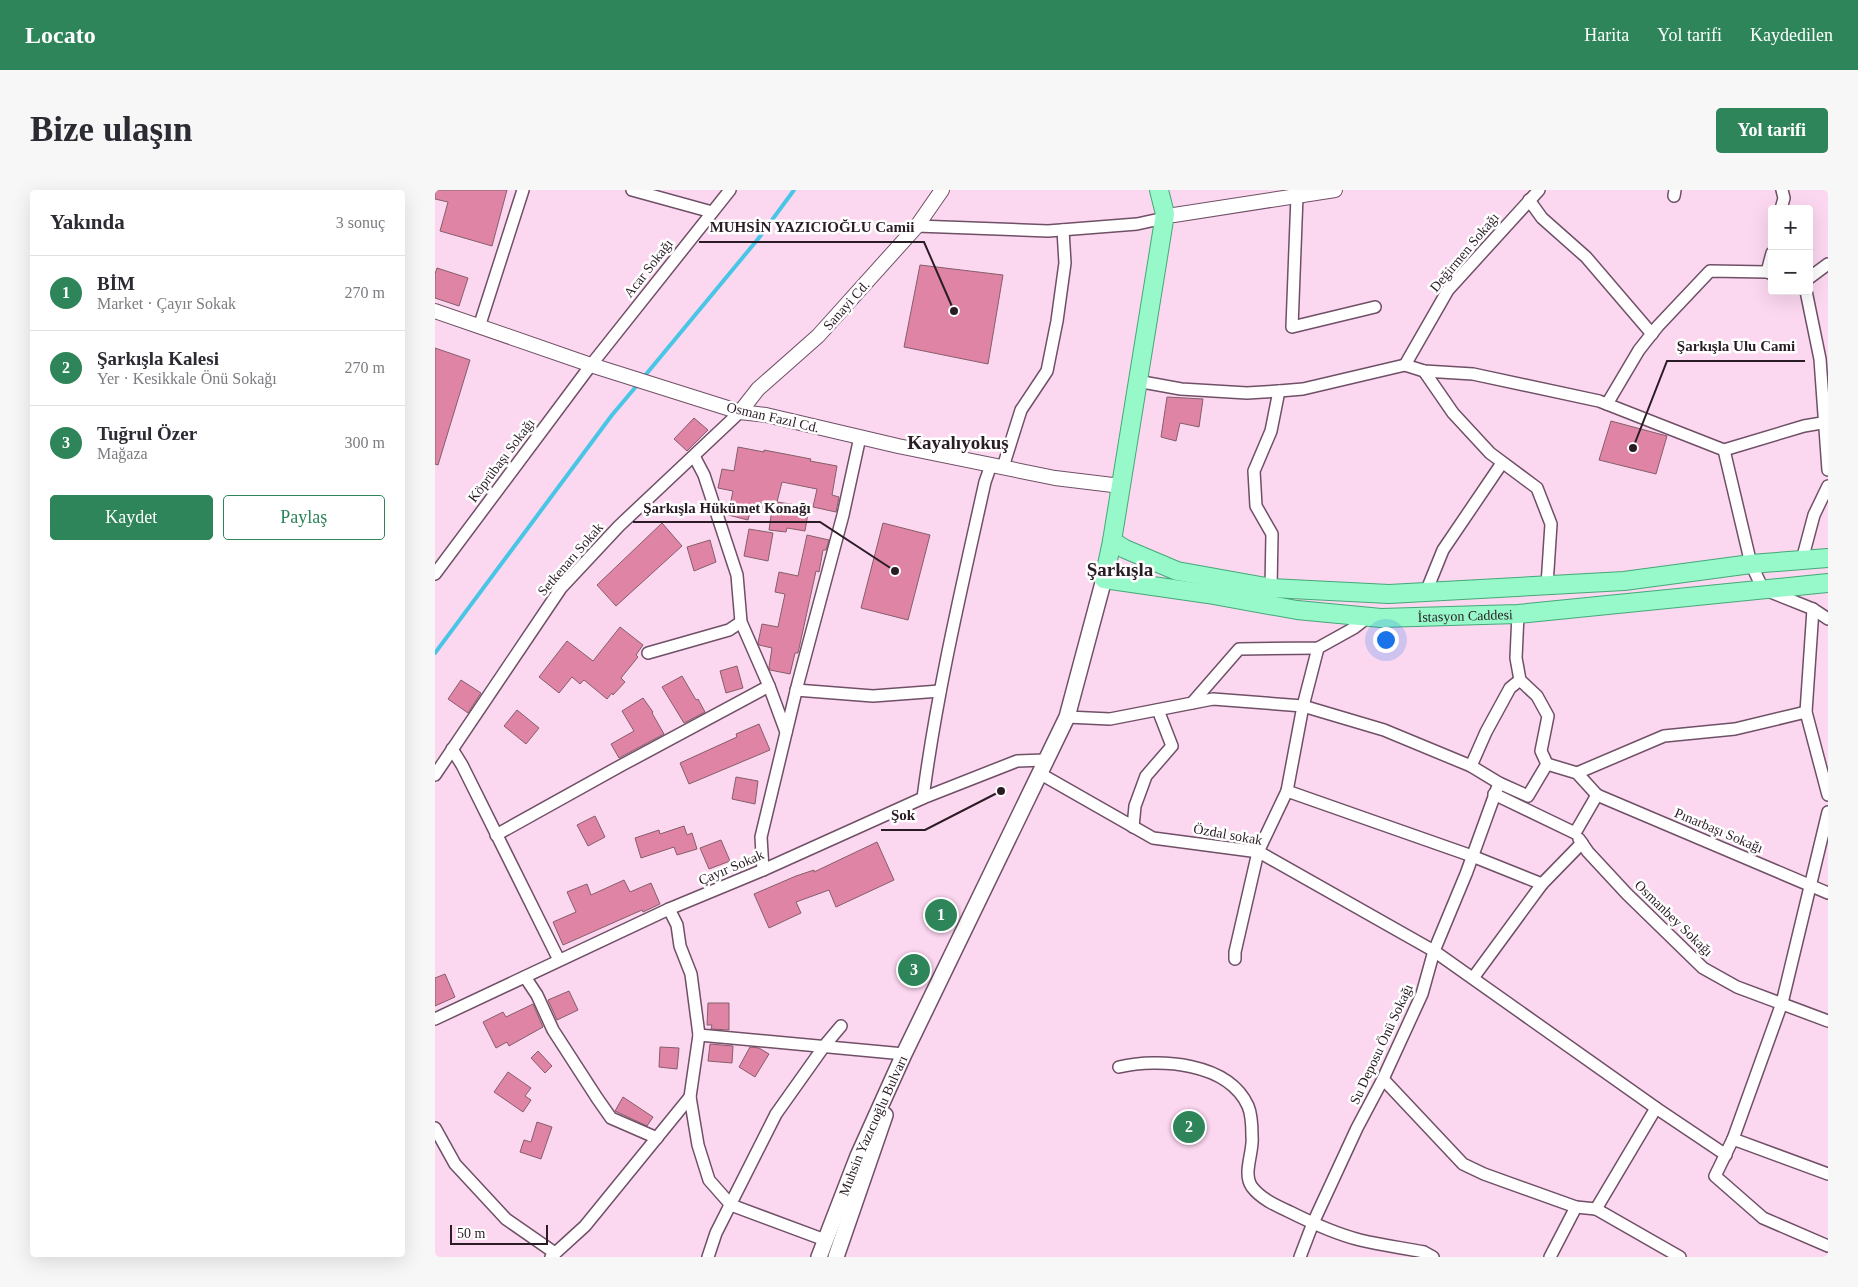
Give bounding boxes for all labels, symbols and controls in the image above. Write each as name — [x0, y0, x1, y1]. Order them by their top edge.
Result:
text: Locato — [25, 22, 96, 48]
text: Harita — [1584, 25, 1629, 45]
text: Yol tarifi — [1657, 25, 1722, 45]
text: Kaydedilen — [1750, 25, 1833, 45]
button: Yol tarifi — [1716, 108, 1828, 153]
text: Bize ulaşın — [30, 110, 192, 149]
map controls — [1768, 205, 1813, 295]
button: + — [1768, 205, 1813, 250]
text: Yakında — [50, 210, 125, 234]
street label: Değirmen Sokağı — [1427, 210, 1502, 295]
callout: MUHSİN YAZICIOĞLU Camii — [699, 212, 924, 242]
text: 3 sonuç — [336, 214, 385, 231]
text: MUHSİN YAZICIOĞLU Camii — [710, 219, 914, 235]
street label: Acar Sokağı — [621, 236, 676, 300]
button: − — [1768, 250, 1813, 295]
text: BİM — [97, 273, 135, 294]
street label: Sanayi Cd. — [820, 277, 873, 333]
text: 1 — [62, 284, 70, 301]
text: 270 m — [345, 284, 385, 301]
text: Market · Çayır Sokak — [97, 295, 236, 312]
callout: Şarkışla Ulu Cami — [1667, 331, 1805, 361]
text: Şarkışla Ulu Cami — [1677, 338, 1795, 354]
text: Şarkışla Kalesi — [97, 348, 219, 369]
text: 2 — [62, 359, 70, 376]
text: 270 m — [345, 359, 385, 376]
text: Yer · Kesikkale Önü Sokağı — [97, 370, 277, 387]
street label: Osman Fazıl Cd. — [725, 400, 821, 435]
street label: Köprübaşı Sokağı — [465, 415, 538, 505]
text: Tuğrul Özer — [97, 423, 197, 444]
district label: Kayalıyokuş — [907, 432, 1009, 453]
text: 3 — [62, 434, 70, 451]
text: 300 m — [345, 434, 385, 451]
text: Mağaza — [97, 445, 148, 462]
callout: Şarkışla Hükümet Konağı — [633, 492, 820, 522]
button: Kaydet — [50, 495, 213, 540]
button: Paylaş — [223, 495, 385, 540]
text: Şarkışla Hükümet Konağı — [643, 500, 811, 516]
street label: Setkenarı Sokak — [535, 520, 606, 599]
district label: Şarkışla — [1087, 559, 1154, 580]
street label: İstasyon Caddesi — [1417, 607, 1513, 625]
your location — [1373, 627, 1399, 653]
callout: Şok — [881, 800, 925, 830]
street label: Pınarbaşı Sokağı — [1672, 805, 1765, 856]
text: Şok — [891, 807, 916, 823]
street label: Özdal sokak — [1192, 820, 1264, 848]
street label: Çayır Sokak — [696, 847, 766, 888]
street label: Osmanbey Sokağı — [1632, 877, 1716, 959]
pin: 1 — [925, 896, 957, 934]
pin: 3 — [898, 951, 930, 989]
street label: Su Deposu Önü Sokağı — [1346, 981, 1416, 1107]
street label: Muhsin Yazıcıoğlu Bulvarı — [836, 1053, 910, 1198]
pin: 2 — [1173, 1108, 1205, 1146]
scale bar — [450, 1222, 547, 1245]
text: 50 m — [457, 1226, 485, 1241]

